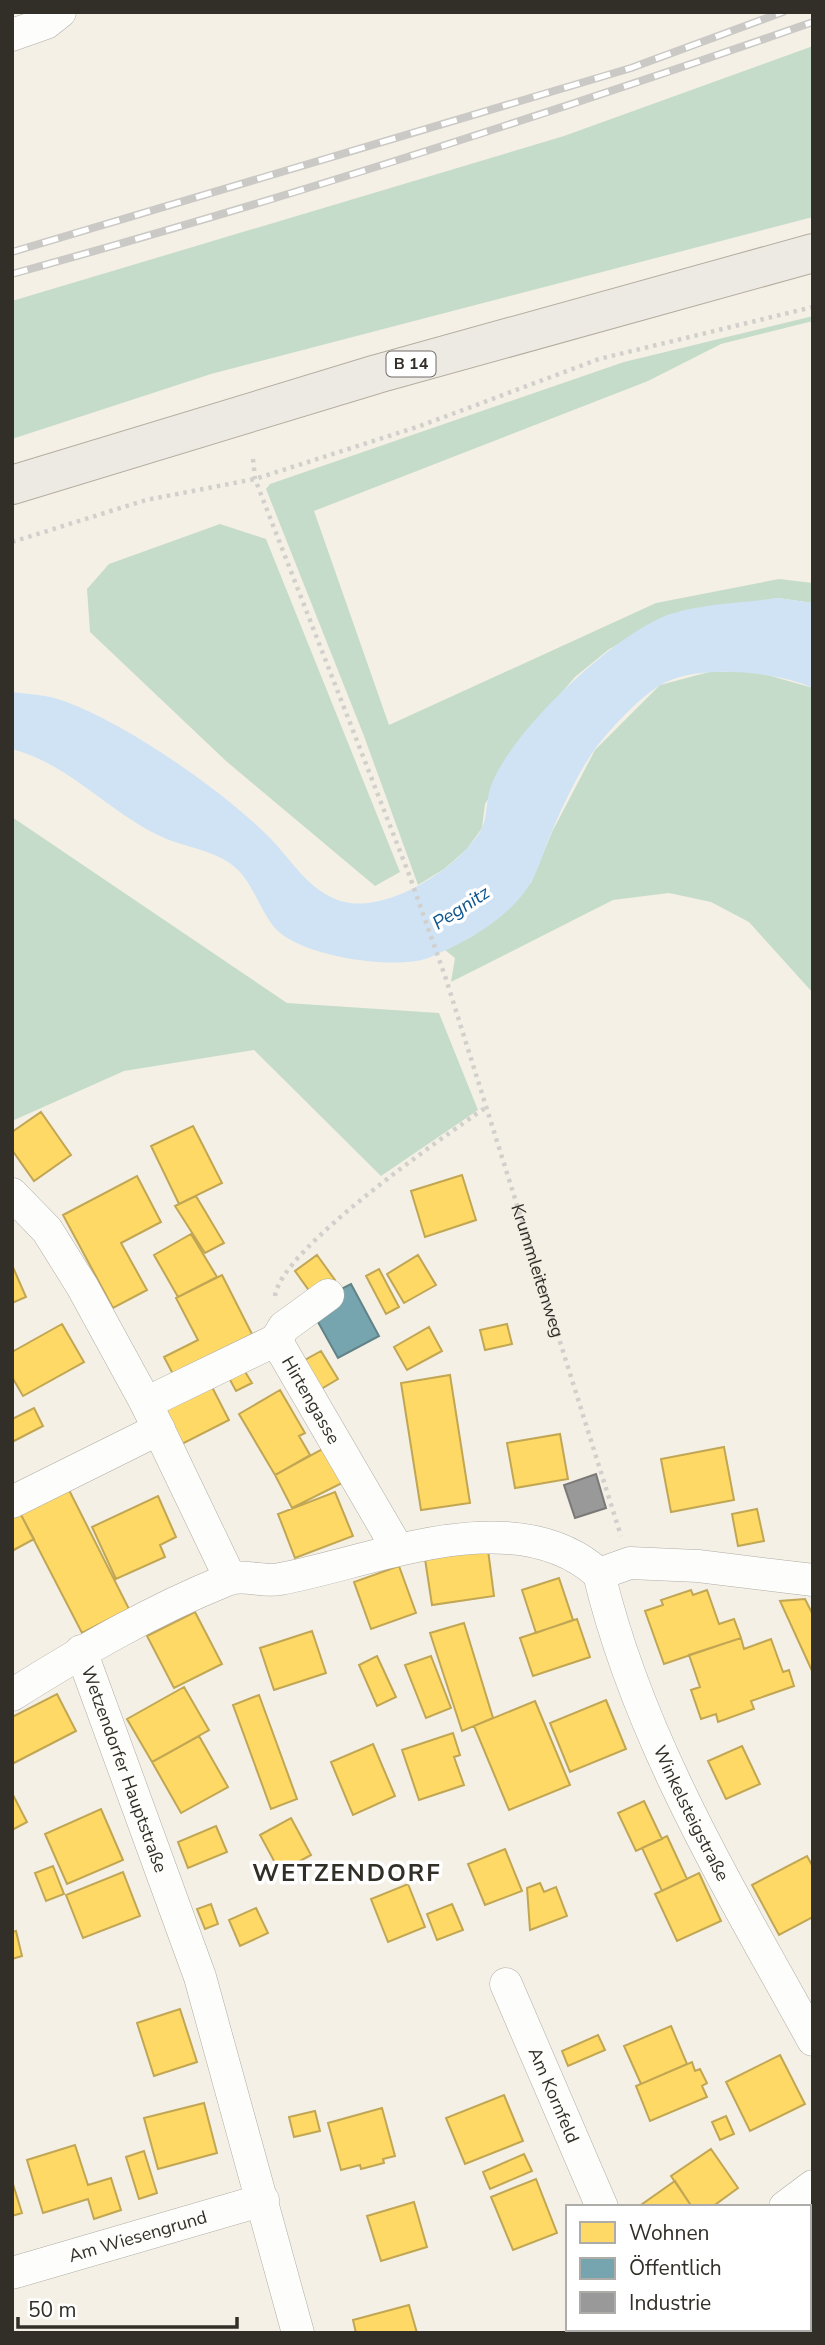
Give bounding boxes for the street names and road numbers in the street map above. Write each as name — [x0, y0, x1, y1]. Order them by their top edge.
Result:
road number: B 14 — [386, 352, 436, 376]
street label: Krummleitenweg — [505, 1201, 570, 1340]
street label: Hirtengasse — [276, 1352, 346, 1448]
street label: Wetzendorfer Hauptstraße — [76, 1663, 173, 1876]
street label: Winkelsteigstraße — [648, 1742, 735, 1885]
street label: Am Kornfeld — [523, 2044, 585, 2147]
street label: Am Wiesengrund — [66, 2205, 210, 2268]

